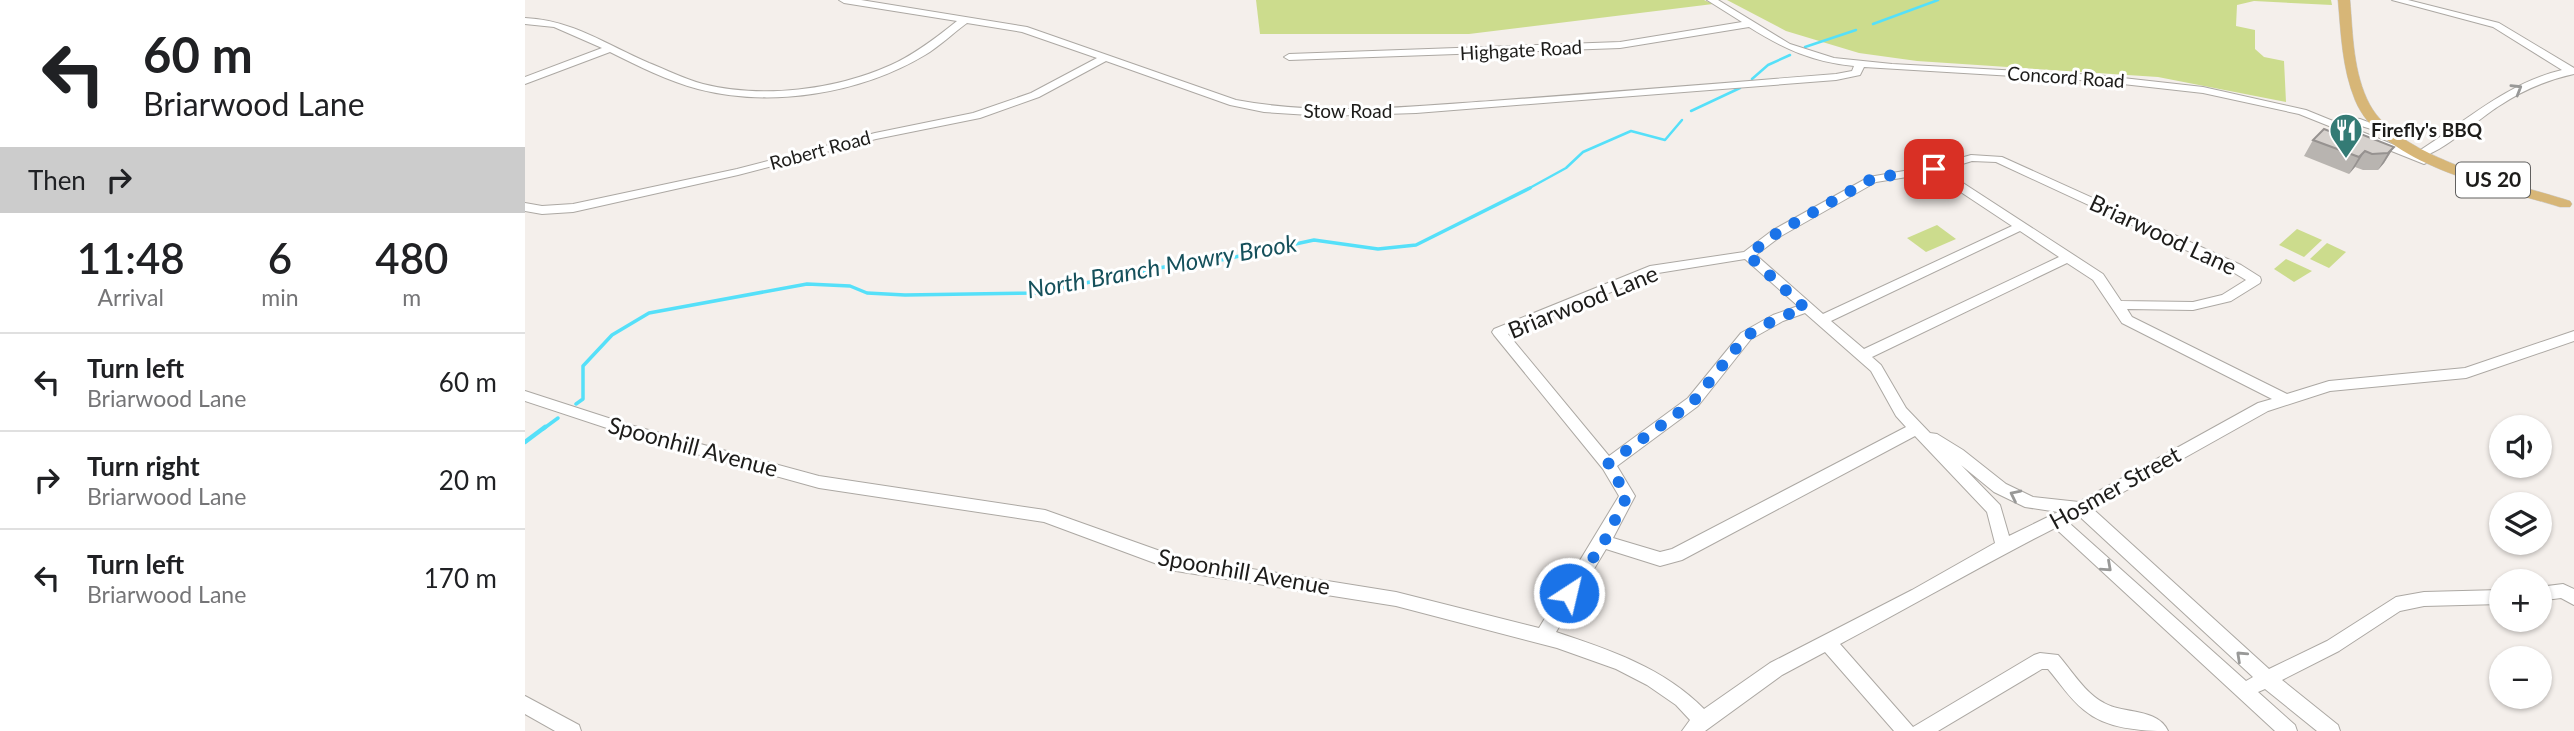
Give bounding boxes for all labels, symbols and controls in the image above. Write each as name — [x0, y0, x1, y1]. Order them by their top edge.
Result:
text: 60 m — [143, 25, 253, 83]
icon: left — [28, 28, 119, 119]
street label: Highgate Road — [1459, 35, 1583, 64]
street label: Concord Road — [2007, 61, 2126, 92]
text: Briarwood Lane — [143, 84, 365, 123]
one-way arrow — [2509, 84, 2522, 97]
street label: Stow Road — [1304, 99, 1392, 122]
restaurant icon: Firefly's BBQ — [2327, 111, 2365, 160]
place label: Firefly's BBQ — [2371, 118, 2483, 141]
street label: Robert Road — [767, 125, 873, 174]
pin — [1904, 139, 1964, 199]
icon: arrive — [1915, 150, 1953, 188]
icon: right — [100, 161, 138, 199]
road number: US 20 — [2456, 162, 2530, 198]
text: Then — [28, 164, 86, 196]
street label: Briarwood Lane — [2085, 188, 2242, 280]
water label: North Branch Mowry Brook — [1025, 227, 1299, 304]
text: 11:48 — [77, 233, 185, 283]
text: 6 — [268, 233, 292, 283]
text: 480 — [375, 233, 448, 283]
street label: Briarwood Lane — [1504, 258, 1662, 344]
text: Arrival — [98, 283, 164, 311]
text: min — [261, 283, 299, 311]
text: m — [402, 283, 421, 311]
text: Turn left — [87, 352, 184, 384]
icon: left — [28, 363, 66, 401]
text: 60 m — [439, 366, 497, 398]
text: Briarwood Lane — [87, 384, 246, 412]
street label: Spoonhill Avenue — [605, 410, 781, 482]
map controls — [2489, 415, 2552, 709]
button: sound — [2489, 415, 2552, 478]
street label: Hosmer Street — [2044, 439, 2186, 535]
text: Turn right — [87, 450, 200, 482]
icon: right — [28, 461, 66, 499]
text: 20 m — [439, 464, 497, 496]
text: Briarwood Lane — [87, 482, 246, 510]
one-way arrow — [2010, 490, 2022, 504]
button: layers — [2489, 492, 2552, 555]
street label: Spoonhill Avenue — [1156, 542, 1333, 600]
text: Turn left — [87, 548, 184, 580]
position arrow — [1532, 556, 1606, 630]
icon: left — [28, 559, 66, 597]
one-way arrow — [2099, 559, 2112, 571]
text: 170 m — [424, 562, 497, 594]
button: + — [2489, 569, 2552, 632]
text: Briarwood Lane — [87, 580, 246, 608]
button: − — [2489, 646, 2552, 709]
one-way arrow — [2236, 651, 2249, 664]

